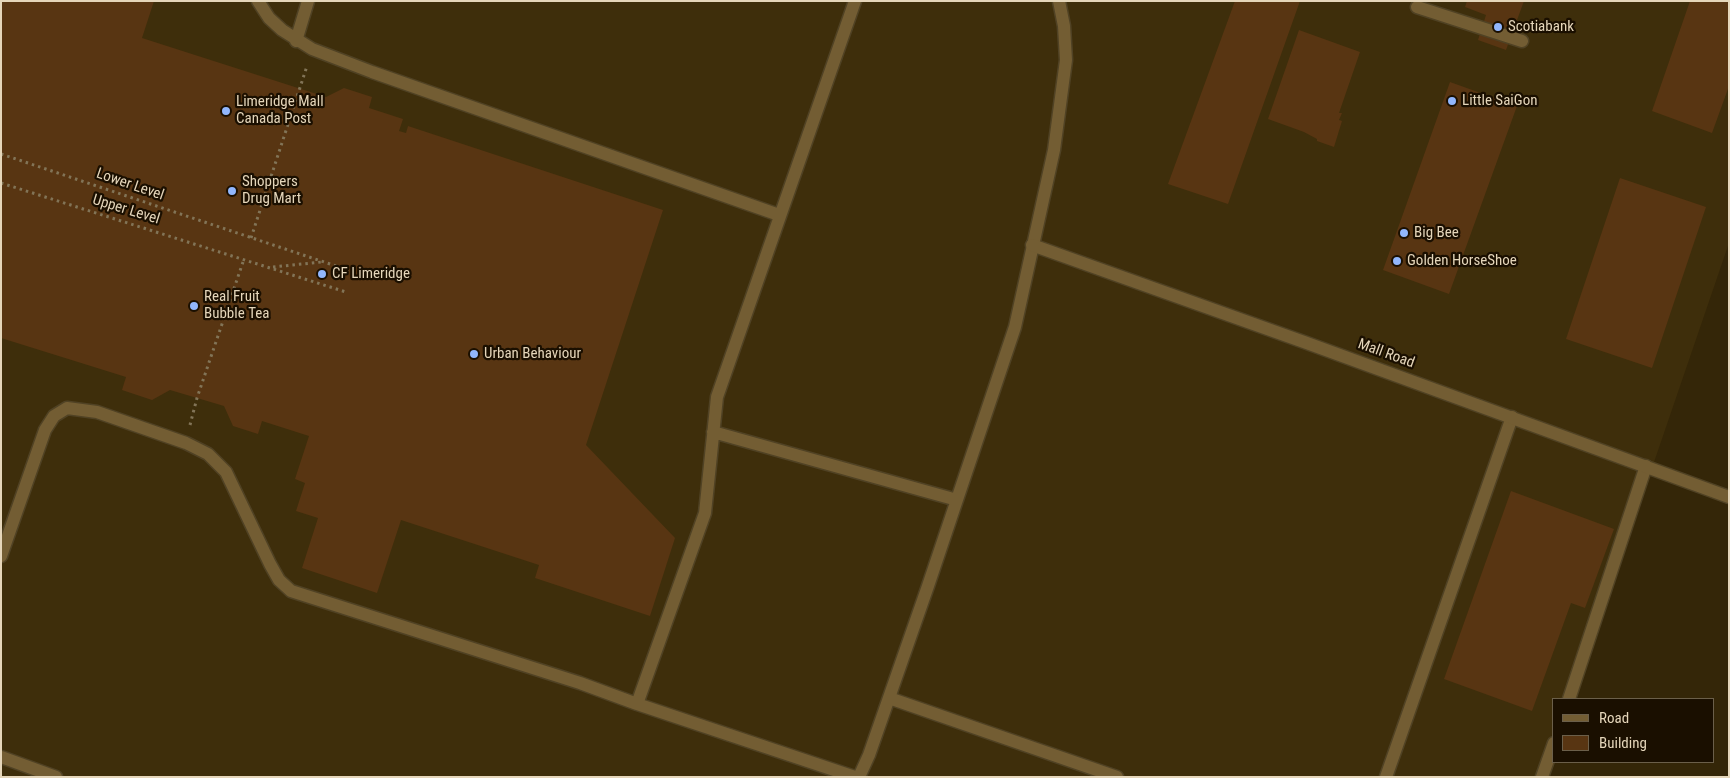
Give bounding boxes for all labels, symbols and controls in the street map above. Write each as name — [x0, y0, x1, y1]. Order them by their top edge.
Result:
place label: Scotiabank — [1508, 18, 1574, 36]
marker: Scotiabank — [1492, 21, 1504, 33]
place label: Little SaiGon — [1462, 92, 1537, 110]
place label: Limeridge Mall Canada Post — [236, 93, 324, 128]
marker: Little SaiGon — [1446, 95, 1458, 107]
marker: Limeridge Mall Canada Post — [220, 105, 232, 117]
street label: Lower Level — [94, 165, 166, 205]
place label: Shoppers Drug Mart — [242, 173, 301, 208]
marker: Shoppers Drug Mart — [226, 185, 238, 197]
street label: Upper Level — [90, 191, 162, 229]
place label: Big Bee — [1414, 224, 1459, 242]
marker: Big Bee — [1398, 227, 1410, 239]
place label: Golden HorseShoe — [1407, 252, 1517, 270]
marker: Golden HorseShoe — [1391, 255, 1403, 267]
place label: CF Limeridge — [332, 265, 410, 283]
marker: CF Limeridge — [316, 268, 328, 280]
place label: Real Fruit Bubble Tea — [204, 288, 269, 323]
marker: Real Fruit Bubble Tea — [188, 300, 200, 312]
street label: Mall Road — [1355, 335, 1417, 373]
place label: Urban Behaviour — [484, 345, 581, 363]
marker: Urban Behaviour — [468, 348, 480, 360]
legend — [1552, 698, 1715, 763]
text: Road — [1599, 709, 1629, 727]
text: Building — [1599, 734, 1647, 752]

